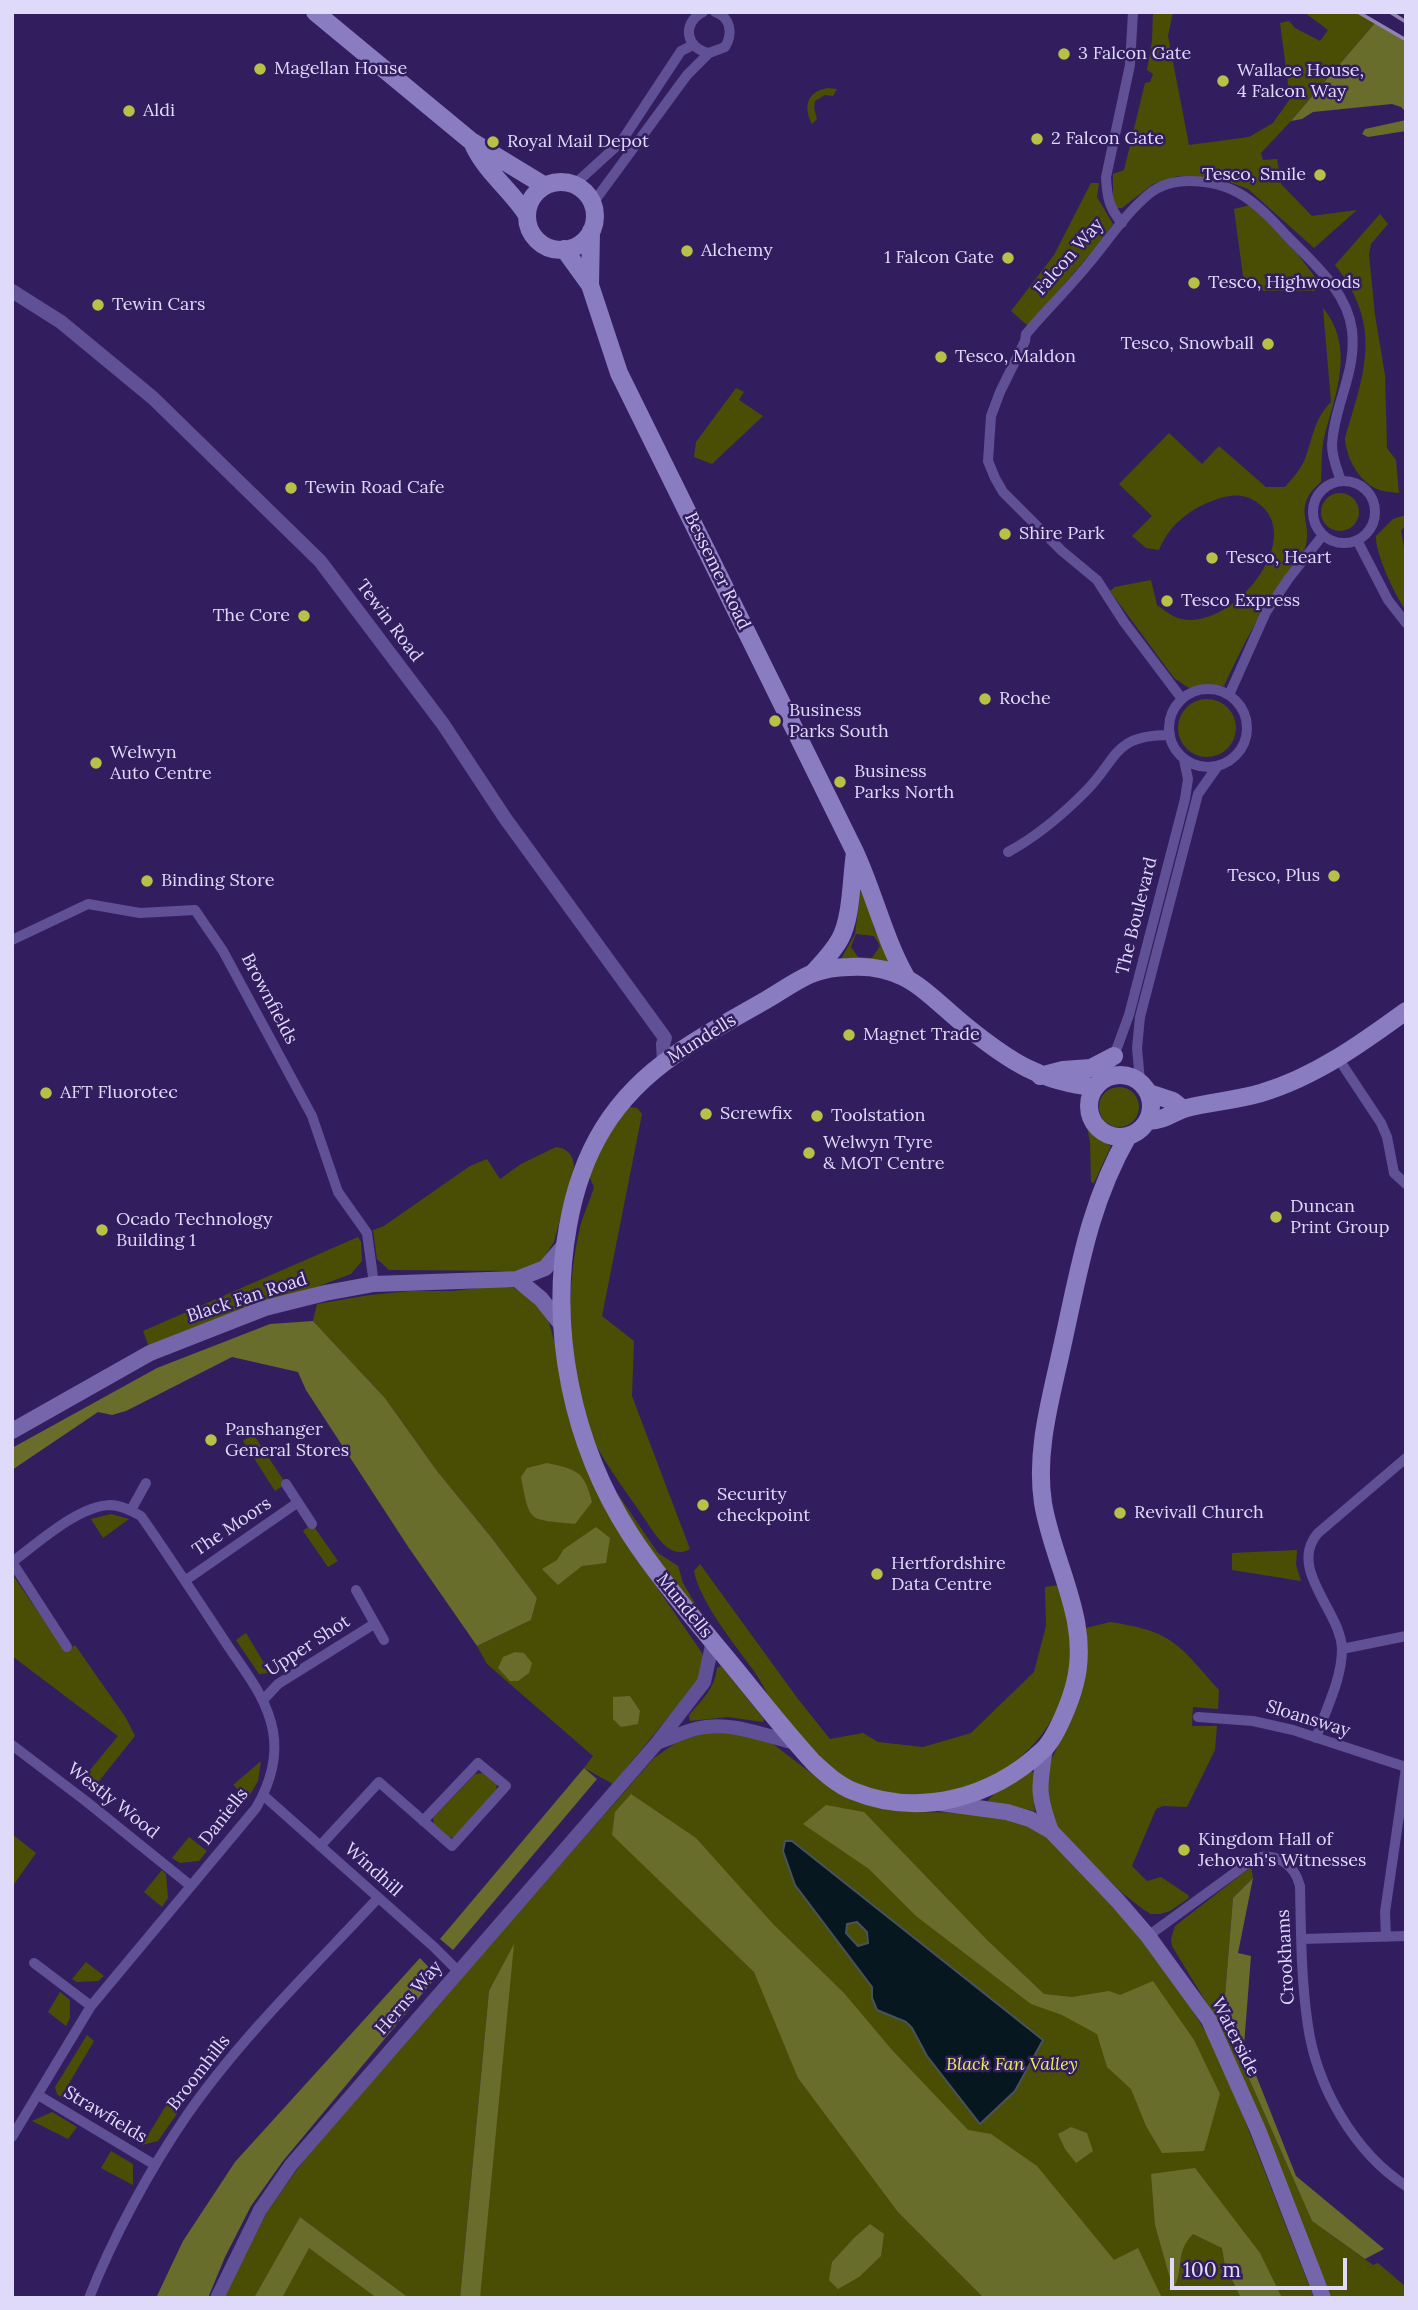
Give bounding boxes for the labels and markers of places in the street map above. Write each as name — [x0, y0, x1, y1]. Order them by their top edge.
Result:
place label: 3 Falcon Gate — [1078, 43, 1191, 65]
marker: 3 Falcon Gate — [1056, 46, 1072, 62]
place label: Magellan House — [274, 58, 407, 80]
place label: Wallace House, 4 Falcon Way — [1237, 60, 1364, 102]
marker: Magellan House — [252, 61, 268, 77]
marker: Wallace House, 4 Falcon Way — [1215, 73, 1231, 89]
place label: Aldi — [143, 100, 175, 122]
marker: Aldi — [121, 103, 137, 119]
place label: 2 Falcon Gate — [1051, 128, 1164, 150]
place label: Royal Mail Depot — [507, 131, 649, 153]
marker: 2 Falcon Gate — [1029, 131, 1045, 147]
marker: Royal Mail Depot — [485, 134, 501, 150]
place label: Tesco, Smile — [1202, 164, 1306, 186]
marker: Tesco, Smile — [1312, 167, 1328, 183]
place label: Alchemy — [701, 240, 773, 262]
marker: Alchemy — [679, 243, 695, 259]
place label: 1 Falcon Gate — [884, 247, 994, 269]
marker: 1 Falcon Gate — [1000, 250, 1016, 266]
place label: Tesco, Highwoods — [1208, 272, 1360, 294]
marker: Tesco, Highwoods — [1186, 275, 1202, 291]
place label: Tewin Cars — [112, 294, 205, 316]
marker: Tewin Cars — [90, 297, 106, 313]
place label: Tesco, Snowball — [1121, 333, 1254, 355]
marker: Tesco, Snowball — [1260, 336, 1276, 352]
place label: Tesco, Maldon — [955, 346, 1076, 368]
marker: Tesco, Maldon — [933, 349, 949, 365]
place label: Tewin Road Cafe — [305, 477, 445, 499]
marker: Tewin Road Cafe — [283, 480, 299, 496]
place label: Shire Park — [1019, 523, 1105, 545]
marker: Shire Park — [997, 526, 1013, 542]
place label: Tesco, Heart — [1226, 547, 1332, 569]
marker: Tesco, Heart — [1204, 550, 1220, 566]
place label: Tesco Express — [1181, 590, 1300, 612]
marker: Tesco Express — [1159, 593, 1175, 609]
place label: The Core — [213, 605, 290, 627]
marker: The Core — [296, 608, 312, 624]
place label: Roche — [999, 688, 1051, 710]
marker: Roche — [977, 691, 993, 707]
place label: Business Parks South — [789, 700, 889, 742]
marker: Business Parks South — [767, 713, 783, 729]
place label: Welwyn Auto Centre — [110, 742, 212, 784]
marker: Welwyn Auto Centre — [88, 755, 104, 771]
place label: Business Parks North — [854, 761, 954, 804]
marker: Business Parks North — [832, 774, 848, 790]
place label: Tesco, Plus — [1227, 865, 1320, 887]
marker: Tesco, Plus — [1326, 868, 1342, 884]
place label: Binding Store — [161, 870, 275, 892]
marker: Binding Store — [139, 873, 155, 889]
place label: Magnet Trade — [863, 1024, 980, 1046]
marker: Magnet Trade — [841, 1027, 857, 1043]
place label: AFT Fluorotec — [60, 1082, 178, 1104]
marker: AFT Fluorotec — [38, 1085, 54, 1101]
place label: Screwfix — [720, 1103, 792, 1125]
place label: Toolstation — [831, 1105, 926, 1127]
marker: Screwfix — [698, 1106, 714, 1122]
marker: Toolstation — [809, 1108, 825, 1124]
place label: Welwyn Tyre & MOT Centre — [823, 1132, 944, 1174]
marker: Welwyn Tyre & MOT Centre — [801, 1145, 817, 1161]
place label: Duncan Print Group — [1290, 1196, 1390, 1238]
place label: Ocado Technology Building 1 — [116, 1209, 272, 1252]
marker: Duncan Print Group — [1268, 1209, 1284, 1225]
marker: Ocado Technology Building 1 — [94, 1222, 110, 1238]
place label: Panshanger General Stores — [225, 1419, 349, 1462]
marker: Panshanger General Stores — [203, 1432, 219, 1448]
place label: Security checkpoint — [717, 1484, 810, 1526]
marker: Security checkpoint — [695, 1497, 711, 1513]
place label: Revivall Church — [1134, 1502, 1264, 1524]
marker: Revivall Church — [1112, 1505, 1128, 1521]
place label: Hertfordshire Data Centre — [891, 1553, 1006, 1596]
marker: Hertfordshire Data Centre — [869, 1566, 885, 1582]
place label: Kingdom Hall of Jehovah's Witnesses — [1198, 1829, 1366, 1871]
marker: Kingdom Hall of Jehovah's Witnesses — [1176, 1842, 1192, 1858]

